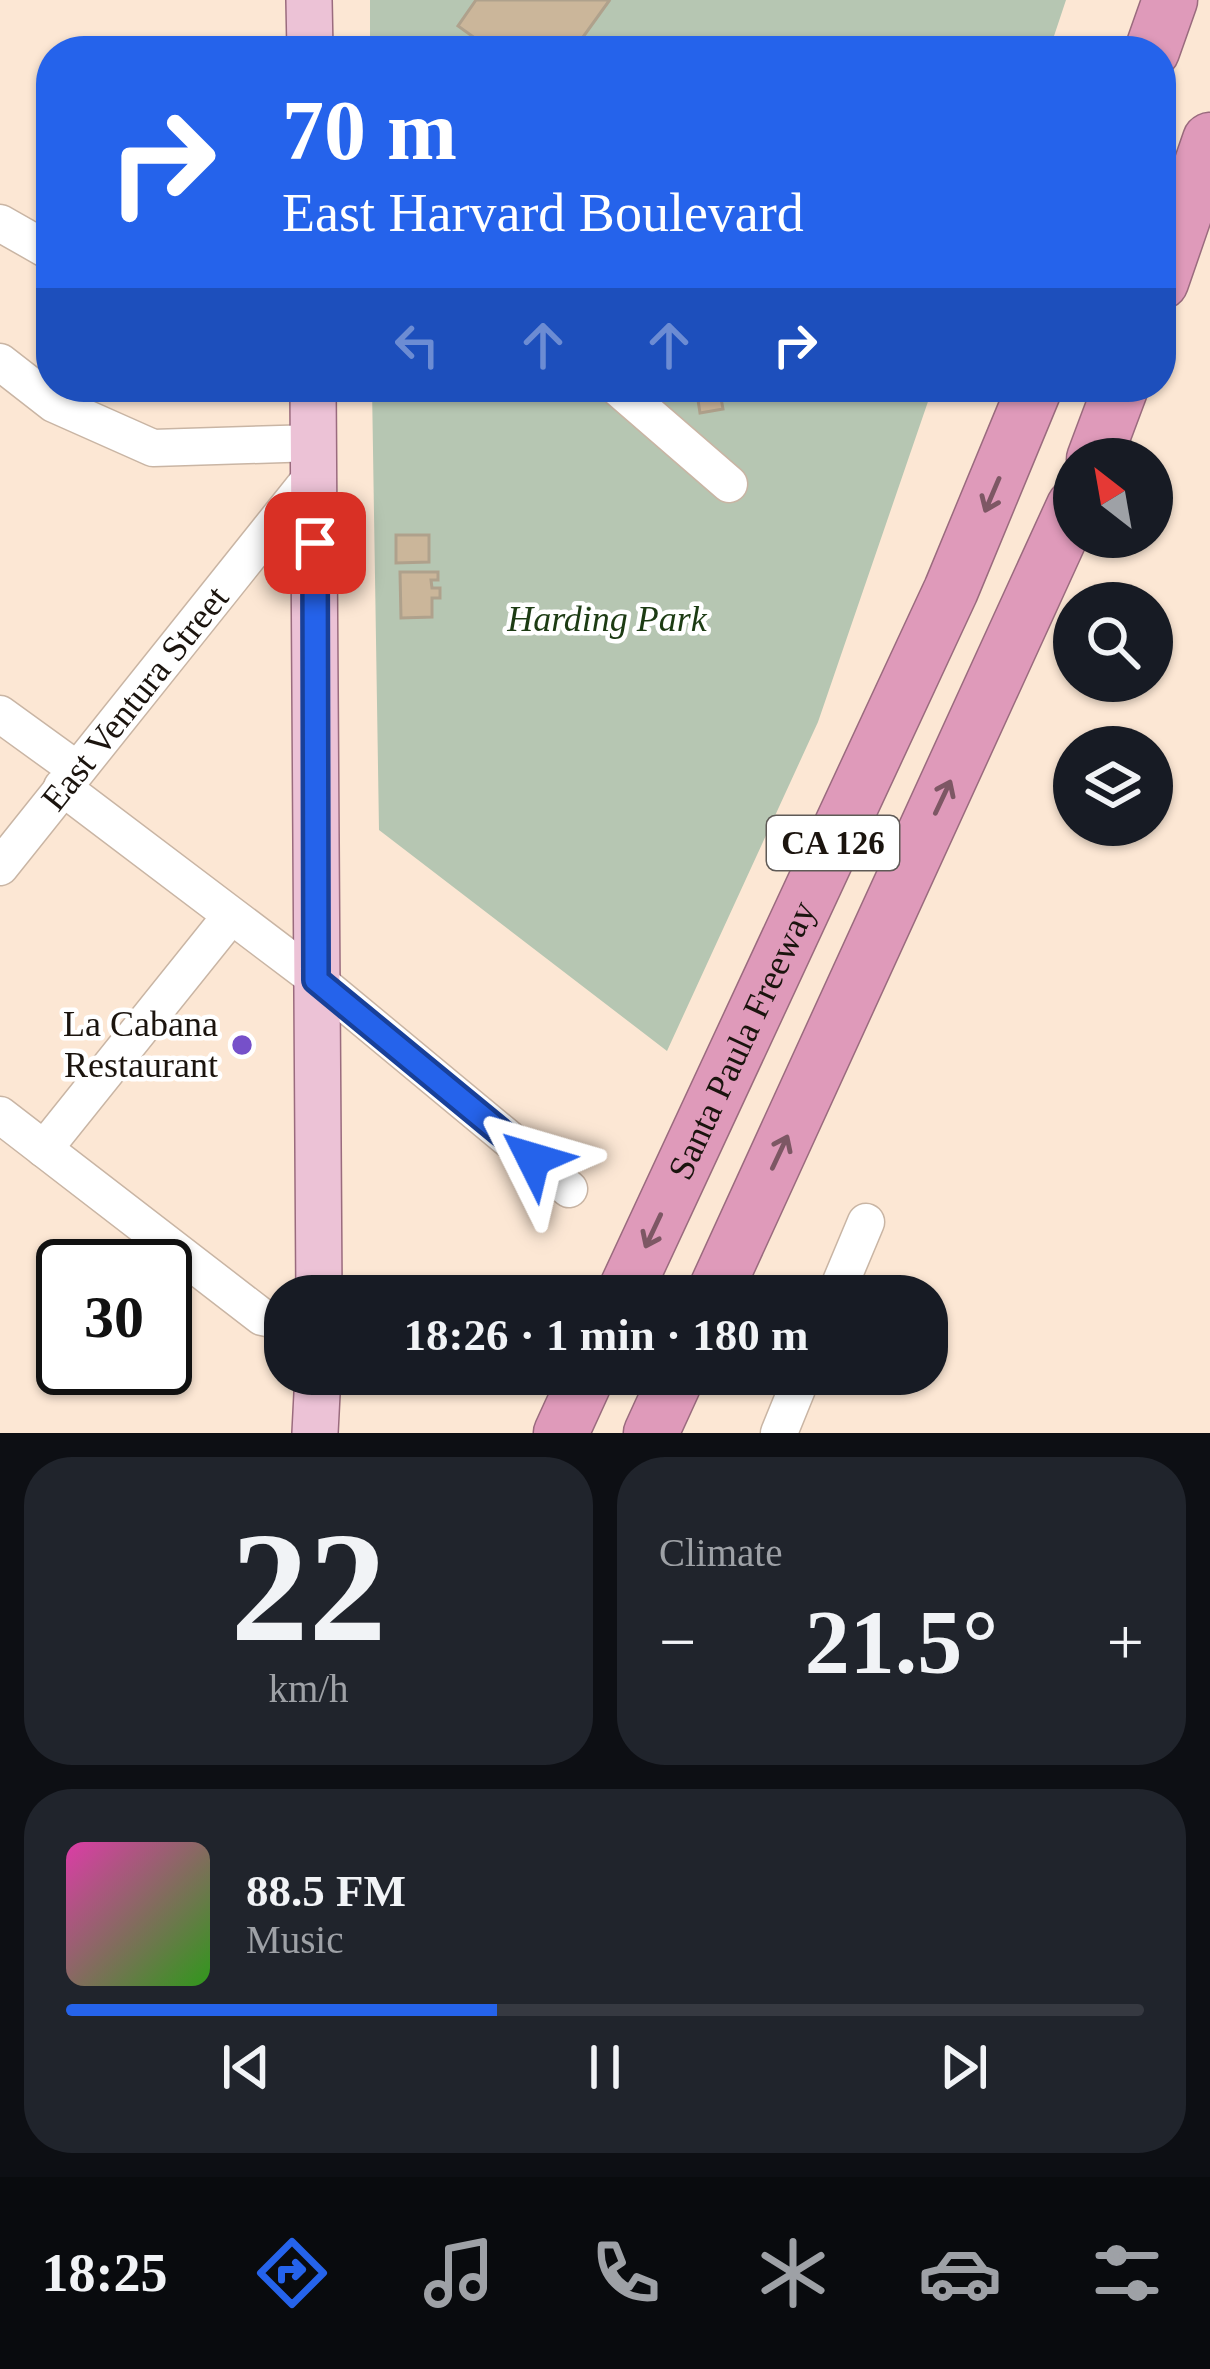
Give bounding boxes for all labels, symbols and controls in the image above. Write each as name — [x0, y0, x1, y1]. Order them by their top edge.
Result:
icon: right — [84, 84, 240, 240]
text: 70 m — [282, 84, 457, 177]
text: East Harvard Boulevard — [282, 183, 804, 243]
icon: left — [384, 312, 450, 378]
icon: ahead — [510, 312, 576, 378]
icon: ahead — [636, 312, 702, 378]
icon: right — [762, 312, 828, 378]
north arrow — [1053, 438, 1173, 558]
map controls — [1053, 438, 1173, 846]
one-way arrow — [979, 477, 1001, 513]
pin — [264, 492, 366, 594]
icon: arrive — [282, 510, 348, 576]
street label: East Ventura Street — [33, 578, 236, 818]
button: search — [1053, 582, 1173, 702]
park label: Harding Park — [506, 599, 708, 639]
button: layers — [1053, 726, 1173, 846]
one-way arrow — [933, 780, 955, 816]
road number: CA 126 — [767, 816, 899, 870]
street label: Santa Paula Freeway — [660, 895, 824, 1186]
place label: La Cabana Restaurant — [63, 1004, 218, 1085]
marker: La Cabana Restaurant — [229, 1032, 255, 1058]
position arrow — [470, 1096, 596, 1222]
one-way arrow — [770, 1134, 792, 1170]
one-way arrow — [641, 1212, 663, 1248]
speed limit sign: 30 — [36, 1239, 192, 1395]
text: 18:26 · 1 min · 180 m — [404, 1310, 809, 1360]
text: 22 — [231, 1501, 387, 1674]
text: Climate — [659, 1531, 782, 1574]
text: 21.5° — [805, 1593, 998, 1692]
text: − — [659, 1605, 696, 1678]
text: + — [1107, 1605, 1144, 1678]
text: km/h — [268, 1667, 349, 1710]
text: 88.5 FM — [246, 1866, 406, 1916]
text: Music — [246, 1918, 344, 1961]
icon: previous — [213, 2034, 279, 2100]
icon: pause — [572, 2034, 638, 2100]
icon: next — [931, 2034, 997, 2100]
icon: directions — [250, 2231, 334, 2315]
icon: music — [417, 2231, 501, 2315]
icon: phone — [584, 2231, 668, 2315]
icon: climate — [751, 2231, 835, 2315]
icon: car — [918, 2231, 1002, 2315]
icon: filters — [1085, 2231, 1169, 2315]
text: 18:25 — [41, 2243, 167, 2303]

